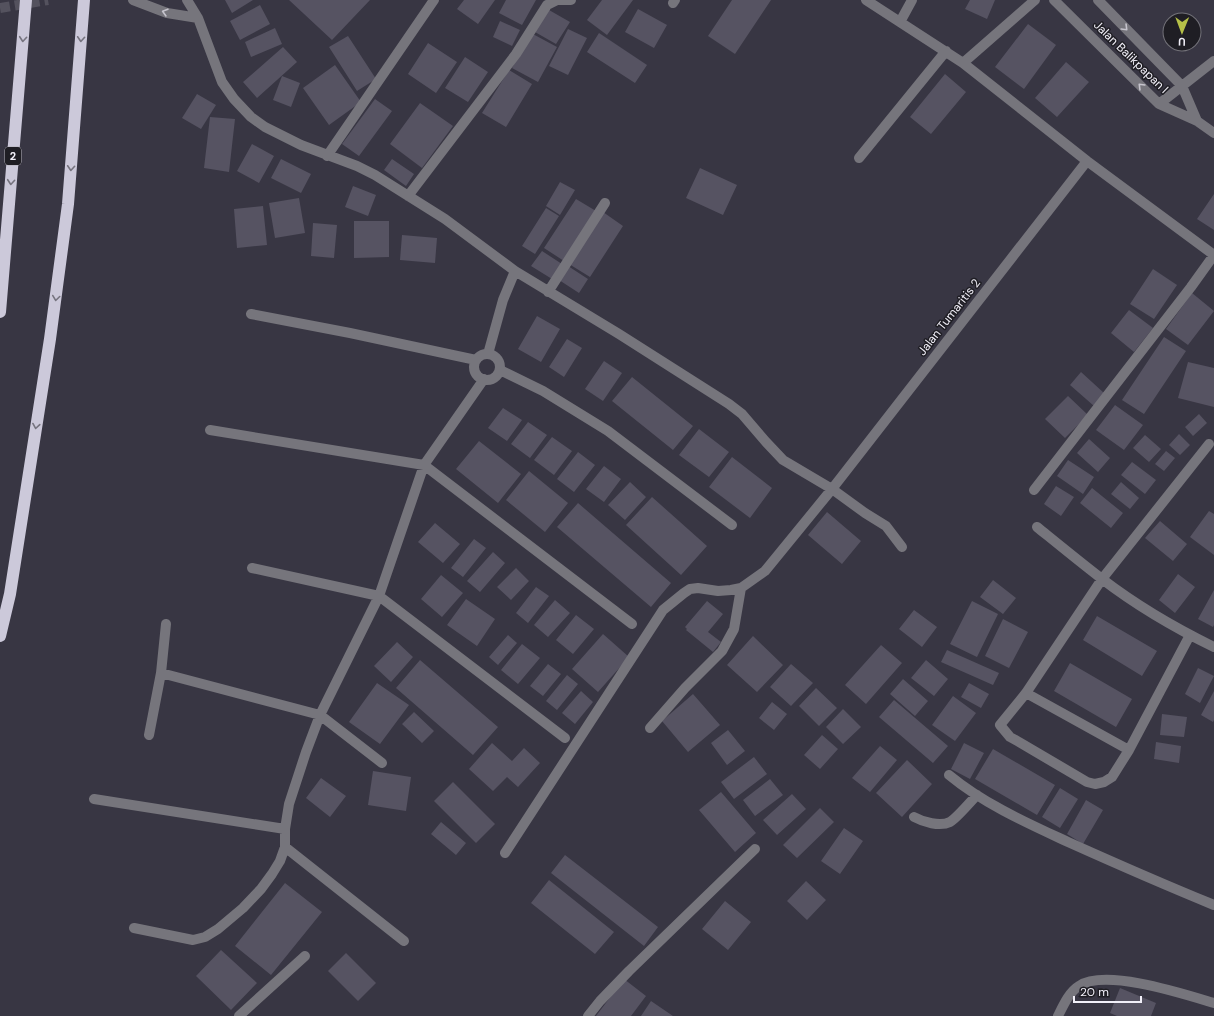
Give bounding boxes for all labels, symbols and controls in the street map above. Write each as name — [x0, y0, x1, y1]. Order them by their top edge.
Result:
one-way arrow — [162, 8, 169, 17]
north arrow — [1162, 12, 1202, 52]
street label: Jalan Balikpapan I — [1090, 17, 1172, 97]
one-way arrow — [1120, 23, 1128, 31]
text: U — [1178, 35, 1186, 49]
one-way arrow — [18, 36, 27, 42]
one-way arrow — [77, 36, 86, 42]
one-way arrow — [1138, 84, 1146, 91]
road number: 2 — [5, 147, 21, 165]
one-way arrow — [67, 165, 76, 172]
one-way arrow — [6, 179, 15, 185]
street label: Jalan Tumaritis 2 — [914, 275, 984, 359]
one-way arrow — [52, 294, 61, 301]
one-way arrow — [33, 423, 41, 429]
scale bar — [1074, 978, 1141, 1004]
text: 20 m — [1080, 984, 1109, 1000]

